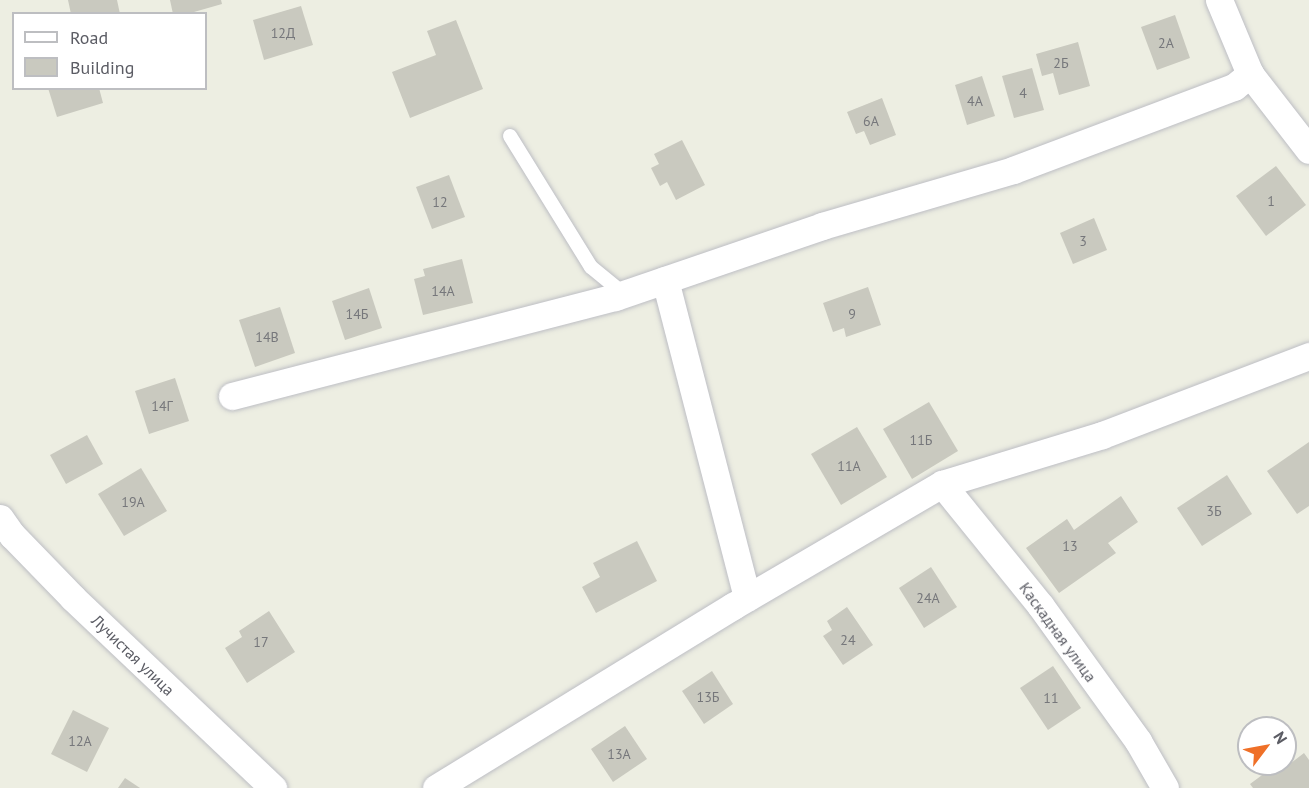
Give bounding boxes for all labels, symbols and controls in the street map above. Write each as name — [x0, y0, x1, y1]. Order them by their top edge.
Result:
legend — [12, 12, 207, 90]
house number: 12Д — [271, 25, 295, 41]
text: Road — [70, 26, 108, 49]
house number: 2А — [1158, 35, 1174, 51]
house number: 2Б — [1053, 55, 1069, 71]
text: Building — [70, 56, 134, 79]
house number: 4 — [1019, 85, 1027, 101]
house number: 4А — [967, 93, 983, 109]
house number: 6А — [863, 113, 879, 129]
house number: 1 — [1267, 193, 1275, 209]
house number: 12 — [432, 194, 448, 210]
house number: 3 — [1079, 233, 1087, 249]
house number: 14А — [431, 283, 455, 299]
house number: 14Б — [346, 306, 368, 322]
house number: 9 — [848, 306, 856, 322]
house number: 14В — [255, 329, 279, 345]
house number: 14Г — [151, 398, 173, 414]
house number: 11Б — [910, 432, 932, 448]
house number: 11А — [837, 458, 861, 474]
house number: 19А — [121, 494, 145, 510]
house number: 3Б — [1206, 503, 1222, 519]
house number: 13 — [1062, 538, 1078, 554]
street label: Каскадная улица — [1015, 578, 1101, 686]
house number: 24А — [916, 590, 940, 606]
street label: Лучистая улица — [88, 611, 178, 699]
house number: 24 — [840, 632, 856, 648]
house number: 17 — [253, 634, 269, 650]
house number: 13Б — [697, 689, 719, 705]
house number: 11 — [1043, 690, 1059, 706]
north arrow — [1237, 716, 1297, 776]
text: N — [1269, 728, 1292, 747]
house number: 12А — [68, 733, 92, 749]
house number: 13А — [607, 746, 631, 762]

